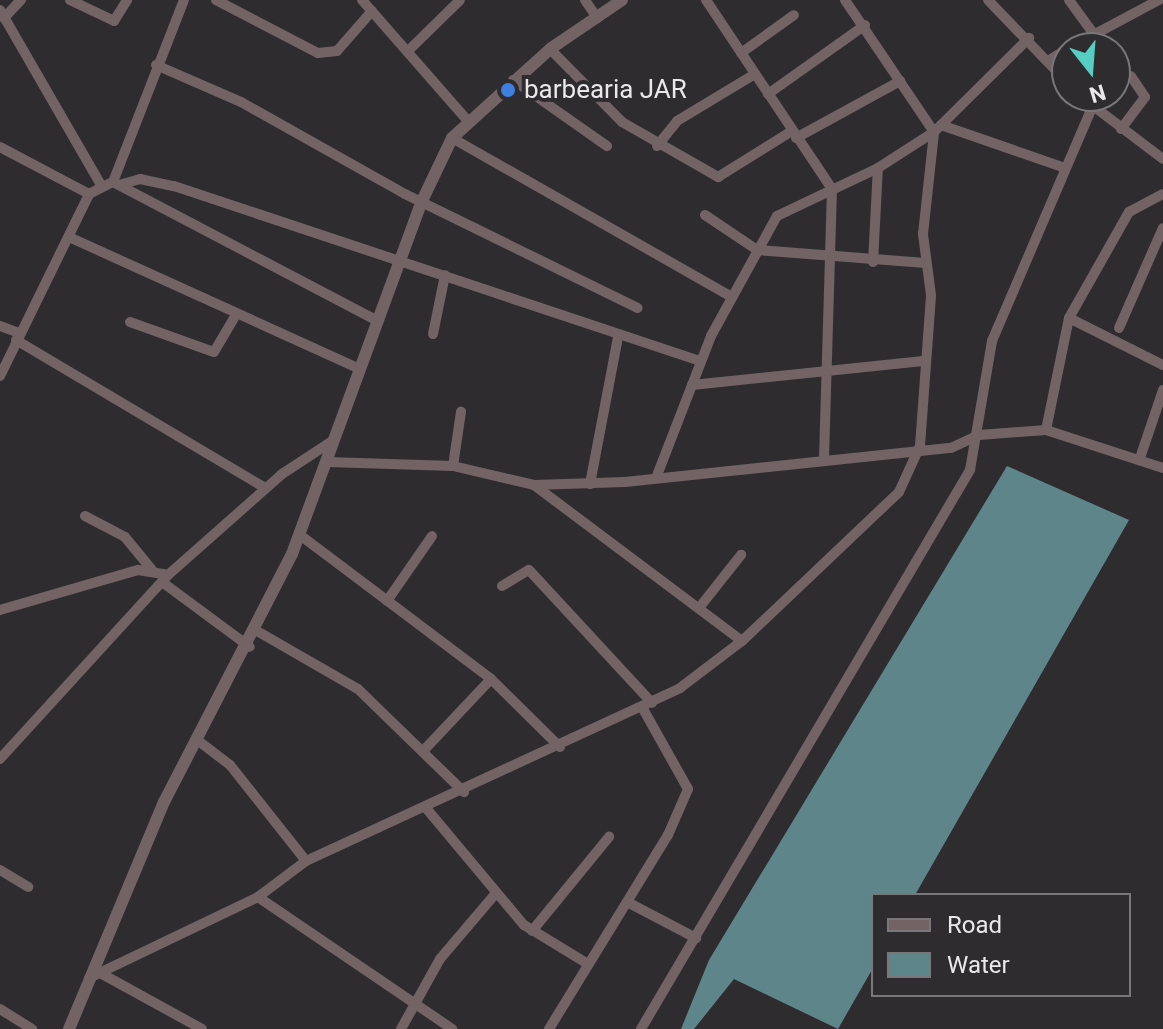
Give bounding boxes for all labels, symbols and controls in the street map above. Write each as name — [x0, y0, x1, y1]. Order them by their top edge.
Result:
north arrow — [1051, 32, 1131, 112]
place label: barbearia JAR — [524, 74, 687, 106]
text: N — [1086, 79, 1109, 108]
marker: barbearia JAR — [499, 81, 517, 99]
legend — [871, 893, 1131, 997]
text: Road — [947, 911, 1002, 939]
text: Water — [947, 951, 1010, 979]

